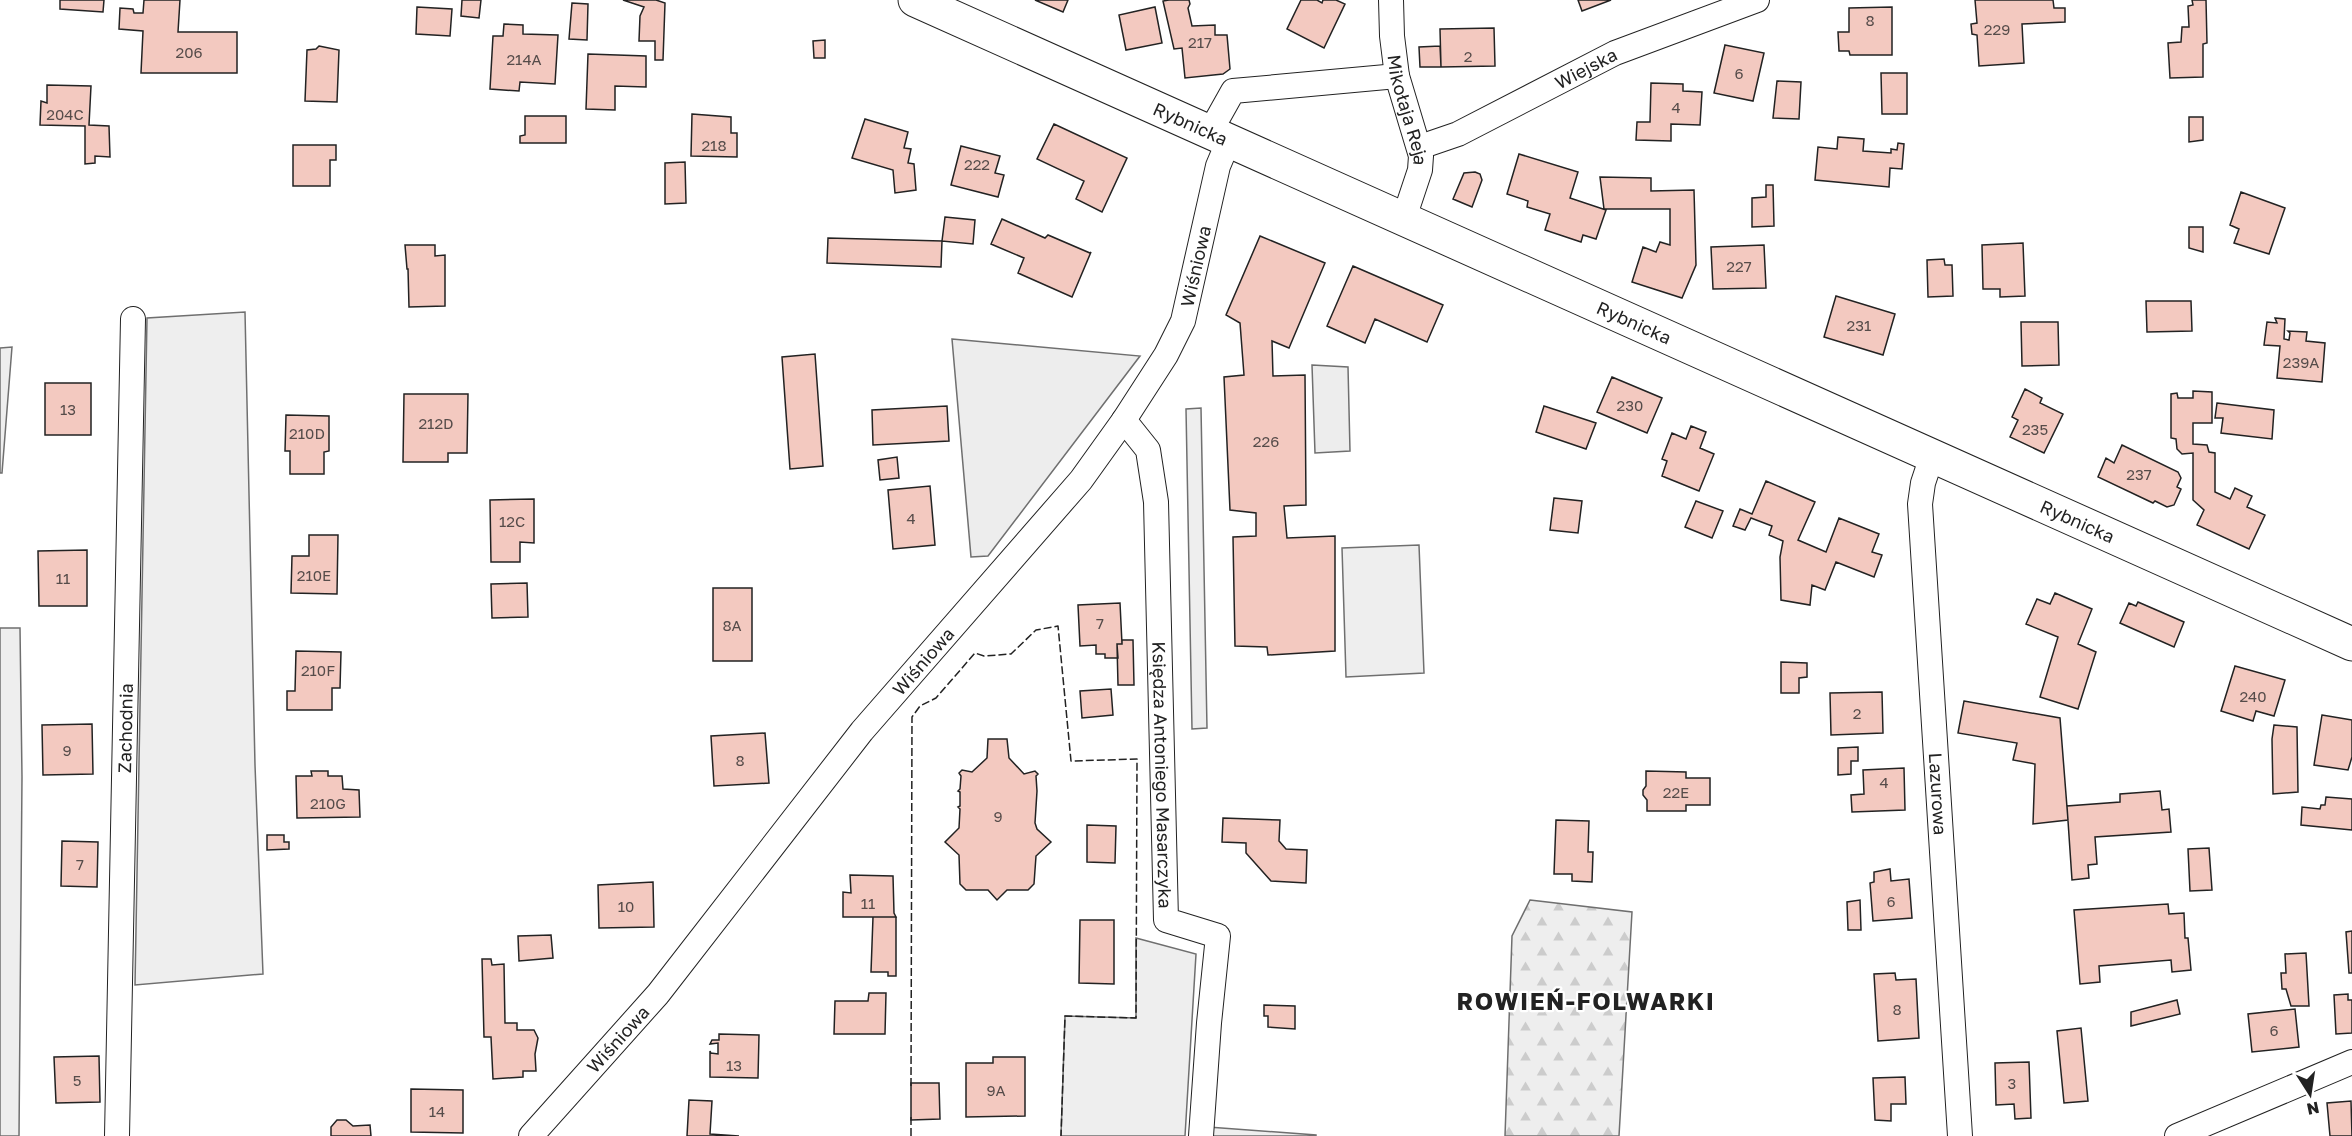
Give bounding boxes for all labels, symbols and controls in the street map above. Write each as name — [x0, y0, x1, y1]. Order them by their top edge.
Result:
house number: 8 — [1865, 11, 1875, 29]
house number: 229 — [1984, 20, 2010, 38]
house number: 217 — [1188, 33, 1212, 51]
house number: 206 — [175, 43, 203, 61]
street label: Wiejska — [1551, 43, 1621, 93]
house number: 2 — [1464, 47, 1472, 65]
house number: 214A — [506, 50, 542, 68]
street label: Mikołaja Reja — [1383, 53, 1432, 166]
house number: 6 — [1734, 64, 1744, 82]
street label: Rybnicka — [1150, 97, 1231, 150]
house number: 4 — [1671, 98, 1681, 116]
house number: 204C — [46, 105, 84, 123]
house number: 218 — [701, 136, 727, 154]
house number: 222 — [964, 155, 990, 173]
street label: Wiśniowa — [1176, 223, 1215, 309]
house number: 227 — [1726, 257, 1752, 275]
street label: Rybnicka — [1593, 296, 1675, 349]
house number: 231 — [1847, 316, 1871, 334]
house number: 239A — [2283, 353, 2319, 371]
house number: 230 — [1617, 396, 1643, 414]
house number: 13 — [60, 400, 76, 418]
house number: 212D — [418, 414, 454, 432]
house number: 235 — [2022, 420, 2048, 438]
house number: 210D — [289, 424, 325, 442]
house number: 226 — [1253, 432, 1279, 450]
house number: 237 — [2126, 465, 2152, 483]
street label: Rybnicka — [2037, 495, 2118, 547]
house number: 4 — [906, 509, 916, 527]
house number: 12C — [499, 512, 525, 530]
house number: 210E — [297, 566, 331, 584]
house number: 11 — [56, 569, 70, 587]
house number: 7 — [1096, 614, 1104, 632]
house number: 8A — [722, 616, 742, 634]
street label: Wiśniowa — [887, 623, 958, 700]
street label: Księdza Antoniego Masarczyka — [1148, 641, 1177, 909]
house number: 210F — [301, 661, 335, 679]
street label: Zachodnia — [113, 683, 137, 773]
house number: 240 — [2239, 687, 2267, 705]
house number: 2 — [1853, 704, 1861, 722]
house number: 9 — [62, 741, 72, 759]
house number: 8 — [735, 751, 745, 769]
street label: Lazurowa — [1925, 752, 1952, 836]
house number: 4 — [1879, 773, 1889, 791]
house number: 22E — [1663, 783, 1689, 801]
house number: 210G — [310, 794, 346, 812]
house number: 9 — [993, 807, 1003, 825]
house number: 7 — [76, 855, 84, 873]
house number: 6 — [1886, 892, 1896, 910]
house number: 11 — [861, 894, 875, 912]
house number: 10 — [618, 897, 634, 915]
district label: ROWIEŃ-FOLWARKI — [1457, 986, 1715, 1015]
house number: 8 — [1892, 1000, 1902, 1018]
street label: Wiśniowa — [582, 1001, 653, 1077]
house number: 6 — [2269, 1021, 2279, 1039]
house number: 13 — [726, 1056, 742, 1074]
north arrow — [2280, 1064, 2340, 1124]
house number: 5 — [73, 1071, 81, 1089]
house number: 3 — [2008, 1074, 2016, 1092]
house number: 9A — [986, 1081, 1006, 1099]
text: N — [2305, 1098, 2321, 1120]
house number: 14 — [429, 1102, 445, 1120]

